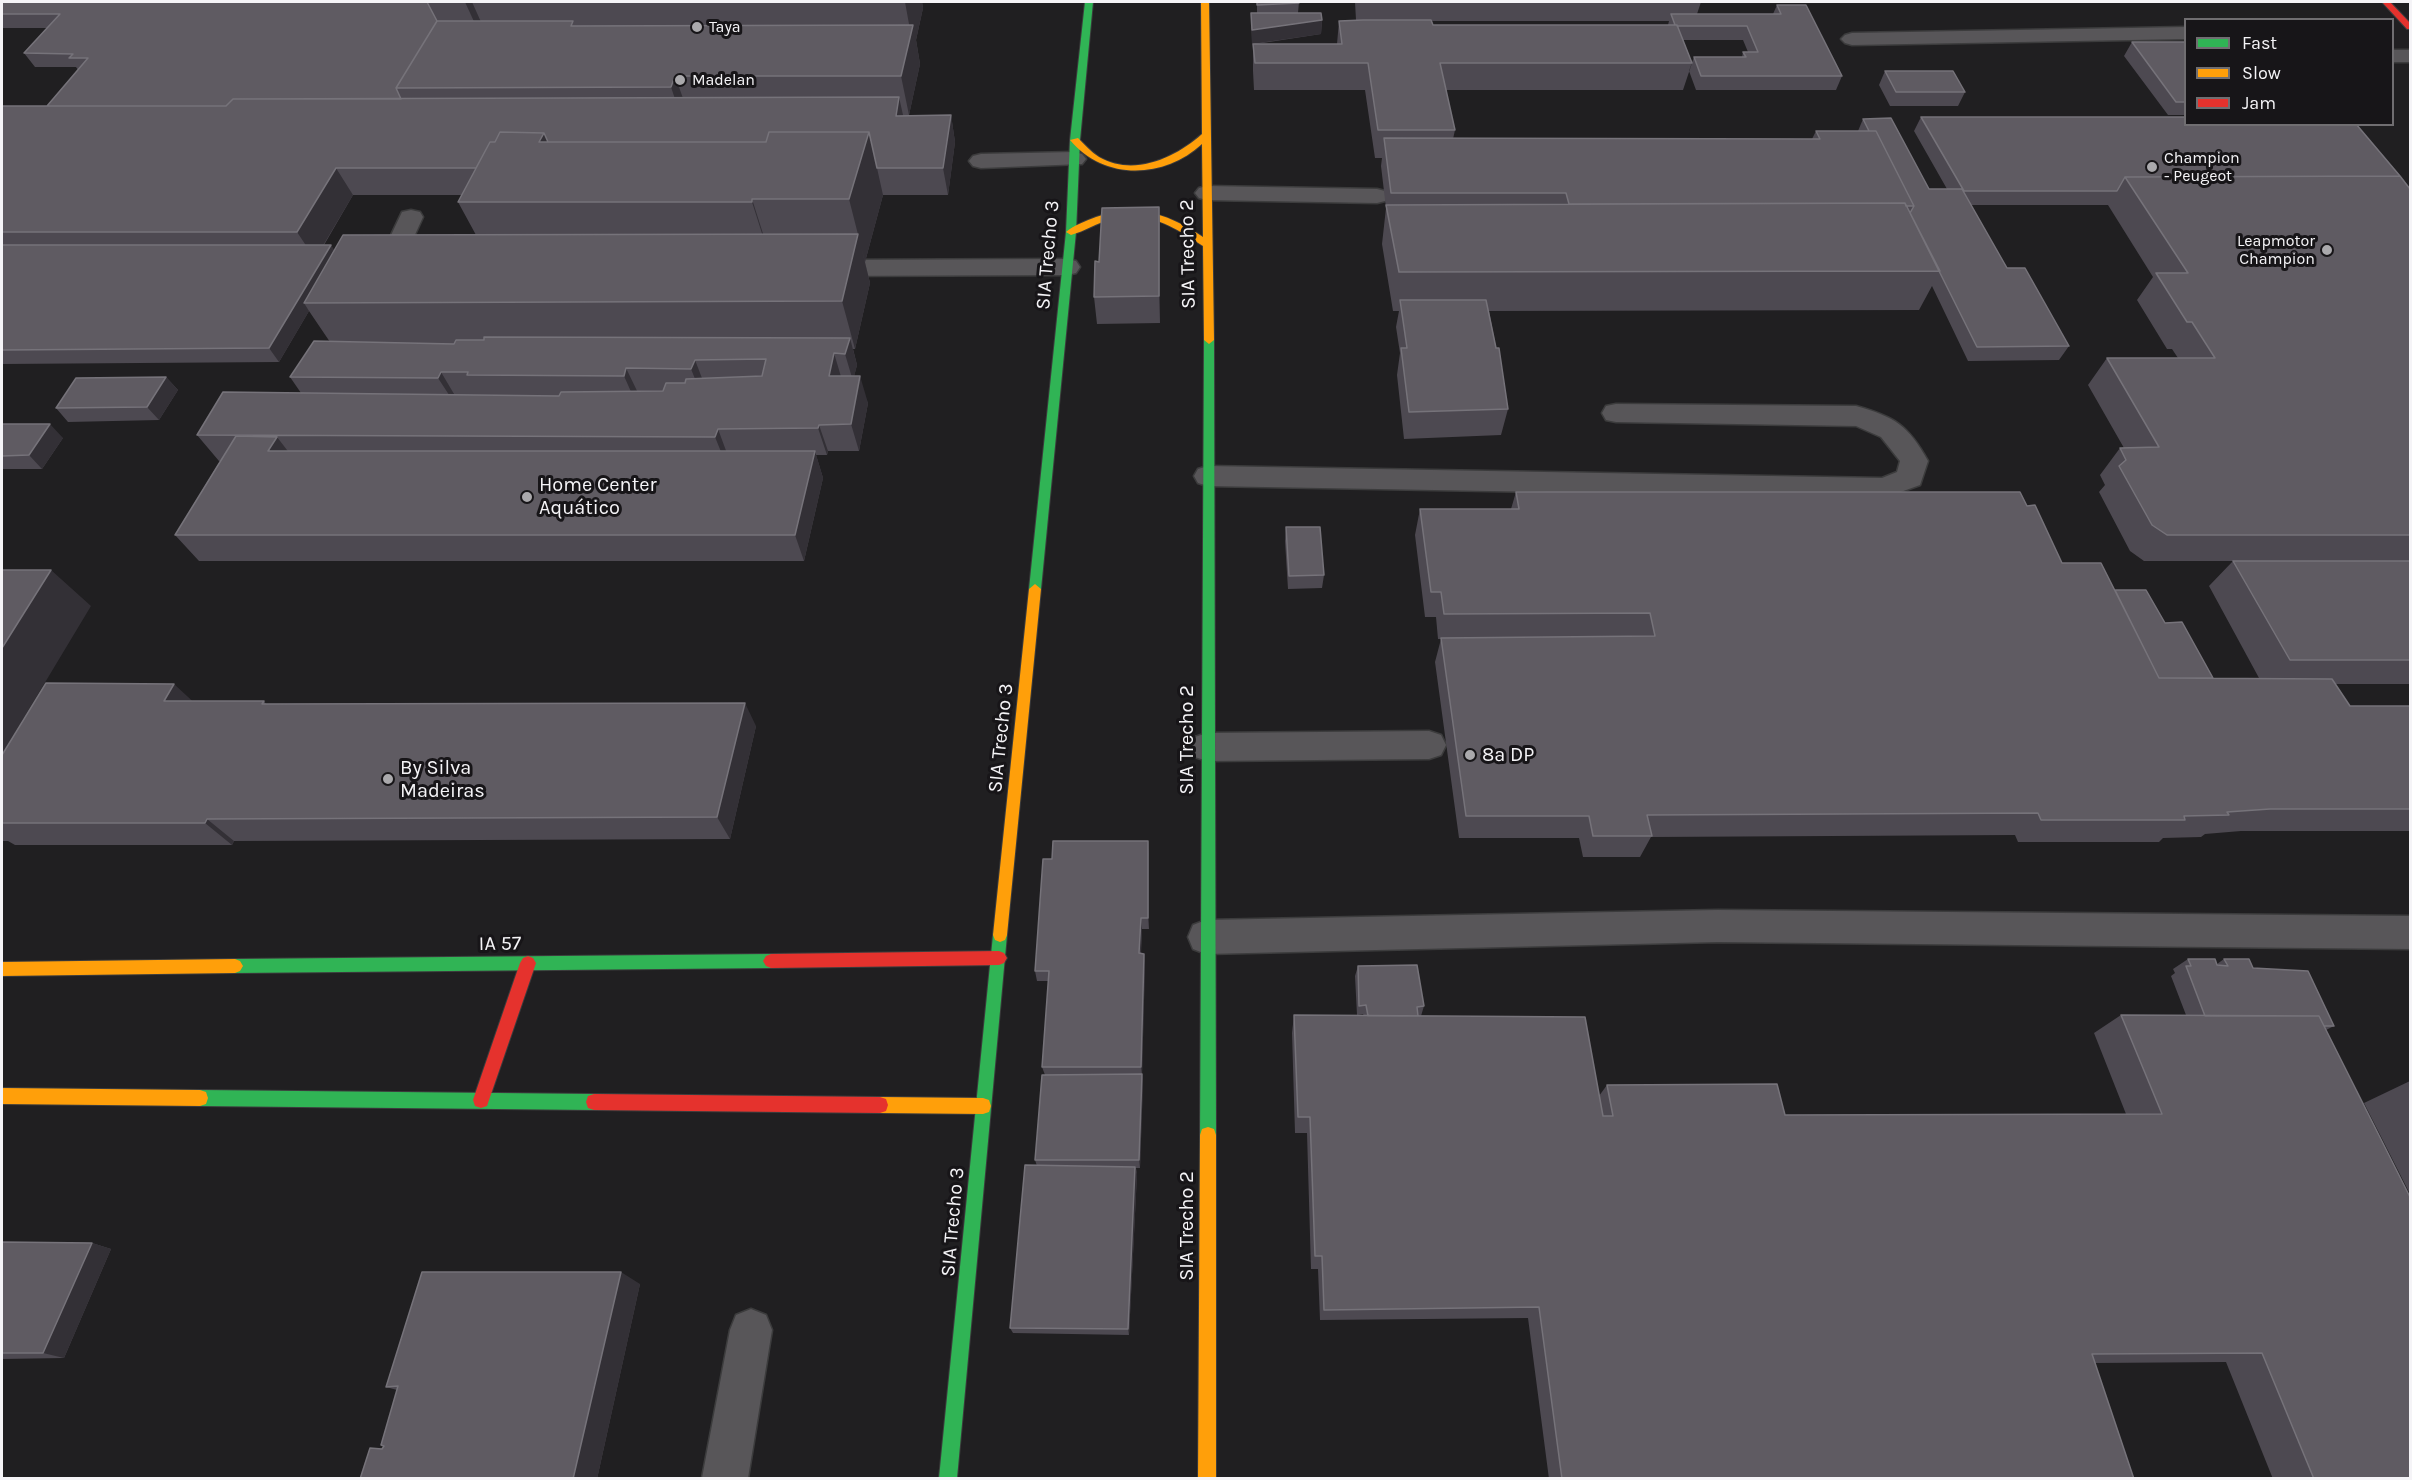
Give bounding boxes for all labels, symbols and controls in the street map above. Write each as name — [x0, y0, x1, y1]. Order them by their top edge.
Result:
place label: Taya — [709, 17, 741, 37]
legend — [2184, 18, 2394, 126]
marker: Taya — [690, 20, 704, 34]
text: Fast — [2242, 32, 2277, 54]
text: Slow — [2242, 62, 2281, 84]
place label: Madelan — [692, 70, 755, 90]
marker: Madelan — [673, 73, 687, 87]
text: Jam — [2242, 92, 2276, 114]
place label: Champion - Peugeot — [2164, 148, 2240, 186]
marker: Champion - Peugeot — [2145, 160, 2159, 174]
street label: SIA Trecho 3 — [1031, 199, 1065, 311]
street label: SIA Trecho 2 — [1175, 199, 1201, 309]
place label: Leapmotor Champion — [2237, 231, 2315, 269]
marker: Leapmotor Champion — [2320, 243, 2334, 257]
place label: Home Center Aquático — [539, 473, 657, 520]
marker: Home Center Aquático — [520, 490, 534, 504]
street label: SIA Trecho 3 — [983, 682, 1019, 794]
street label: SIA Trecho 2 — [1175, 685, 1199, 795]
place label: 8ª DP — [1482, 743, 1534, 767]
marker: 8ª DP — [1463, 748, 1477, 762]
place label: By Silva Madeiras — [400, 756, 485, 803]
marker: By Silva Madeiras — [381, 772, 395, 786]
street label: IA 57 — [479, 932, 521, 956]
street label: SIA Trecho 3 — [936, 1166, 970, 1278]
street label: SIA Trecho 2 — [1175, 1171, 1199, 1281]

